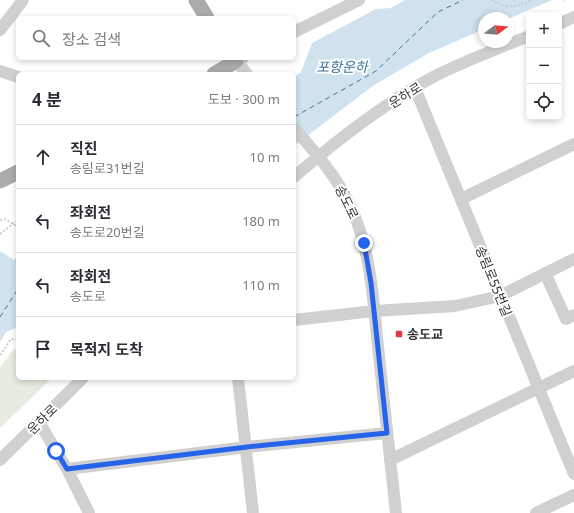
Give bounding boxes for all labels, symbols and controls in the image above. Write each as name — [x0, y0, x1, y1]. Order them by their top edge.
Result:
north arrow — [478, 12, 514, 48]
map controls — [526, 12, 562, 120]
button: + — [526, 12, 562, 48]
search box — [16, 16, 296, 60]
icon: search — [30, 27, 52, 49]
text: 장소 검색 — [62, 29, 121, 49]
button: − — [526, 48, 562, 84]
water label: 포항운하 — [316, 57, 370, 76]
street label: 운하로 — [385, 78, 425, 112]
button: locate — [526, 84, 562, 120]
text: 4 분 — [32, 88, 62, 111]
text: 도보 · 300 m — [208, 90, 280, 108]
text: 직진 — [70, 138, 98, 158]
icon: ahead — [32, 146, 54, 168]
text: 10 m — [250, 148, 280, 166]
text: 송림로31번길 — [70, 159, 145, 177]
street label: 송도로 — [331, 182, 363, 222]
text: 좌회전 — [70, 202, 111, 222]
icon: left — [32, 210, 54, 232]
text: 180 m — [242, 212, 280, 230]
text: 송도로20번길 — [70, 223, 145, 241]
route end — [355, 234, 373, 252]
street label: 송림로55번길 — [472, 243, 516, 319]
text: 좌회전 — [70, 266, 111, 286]
icon: left — [32, 274, 54, 296]
text: 110 m — [242, 276, 280, 294]
text: 송도로 — [70, 287, 106, 305]
place label: 송도교 — [407, 325, 443, 343]
marker: 송도교 — [394, 329, 404, 339]
icon: arrive — [32, 338, 54, 360]
text: 목적지 도착 — [70, 339, 143, 359]
street label: 운하로 — [23, 400, 61, 438]
route start — [47, 442, 65, 460]

